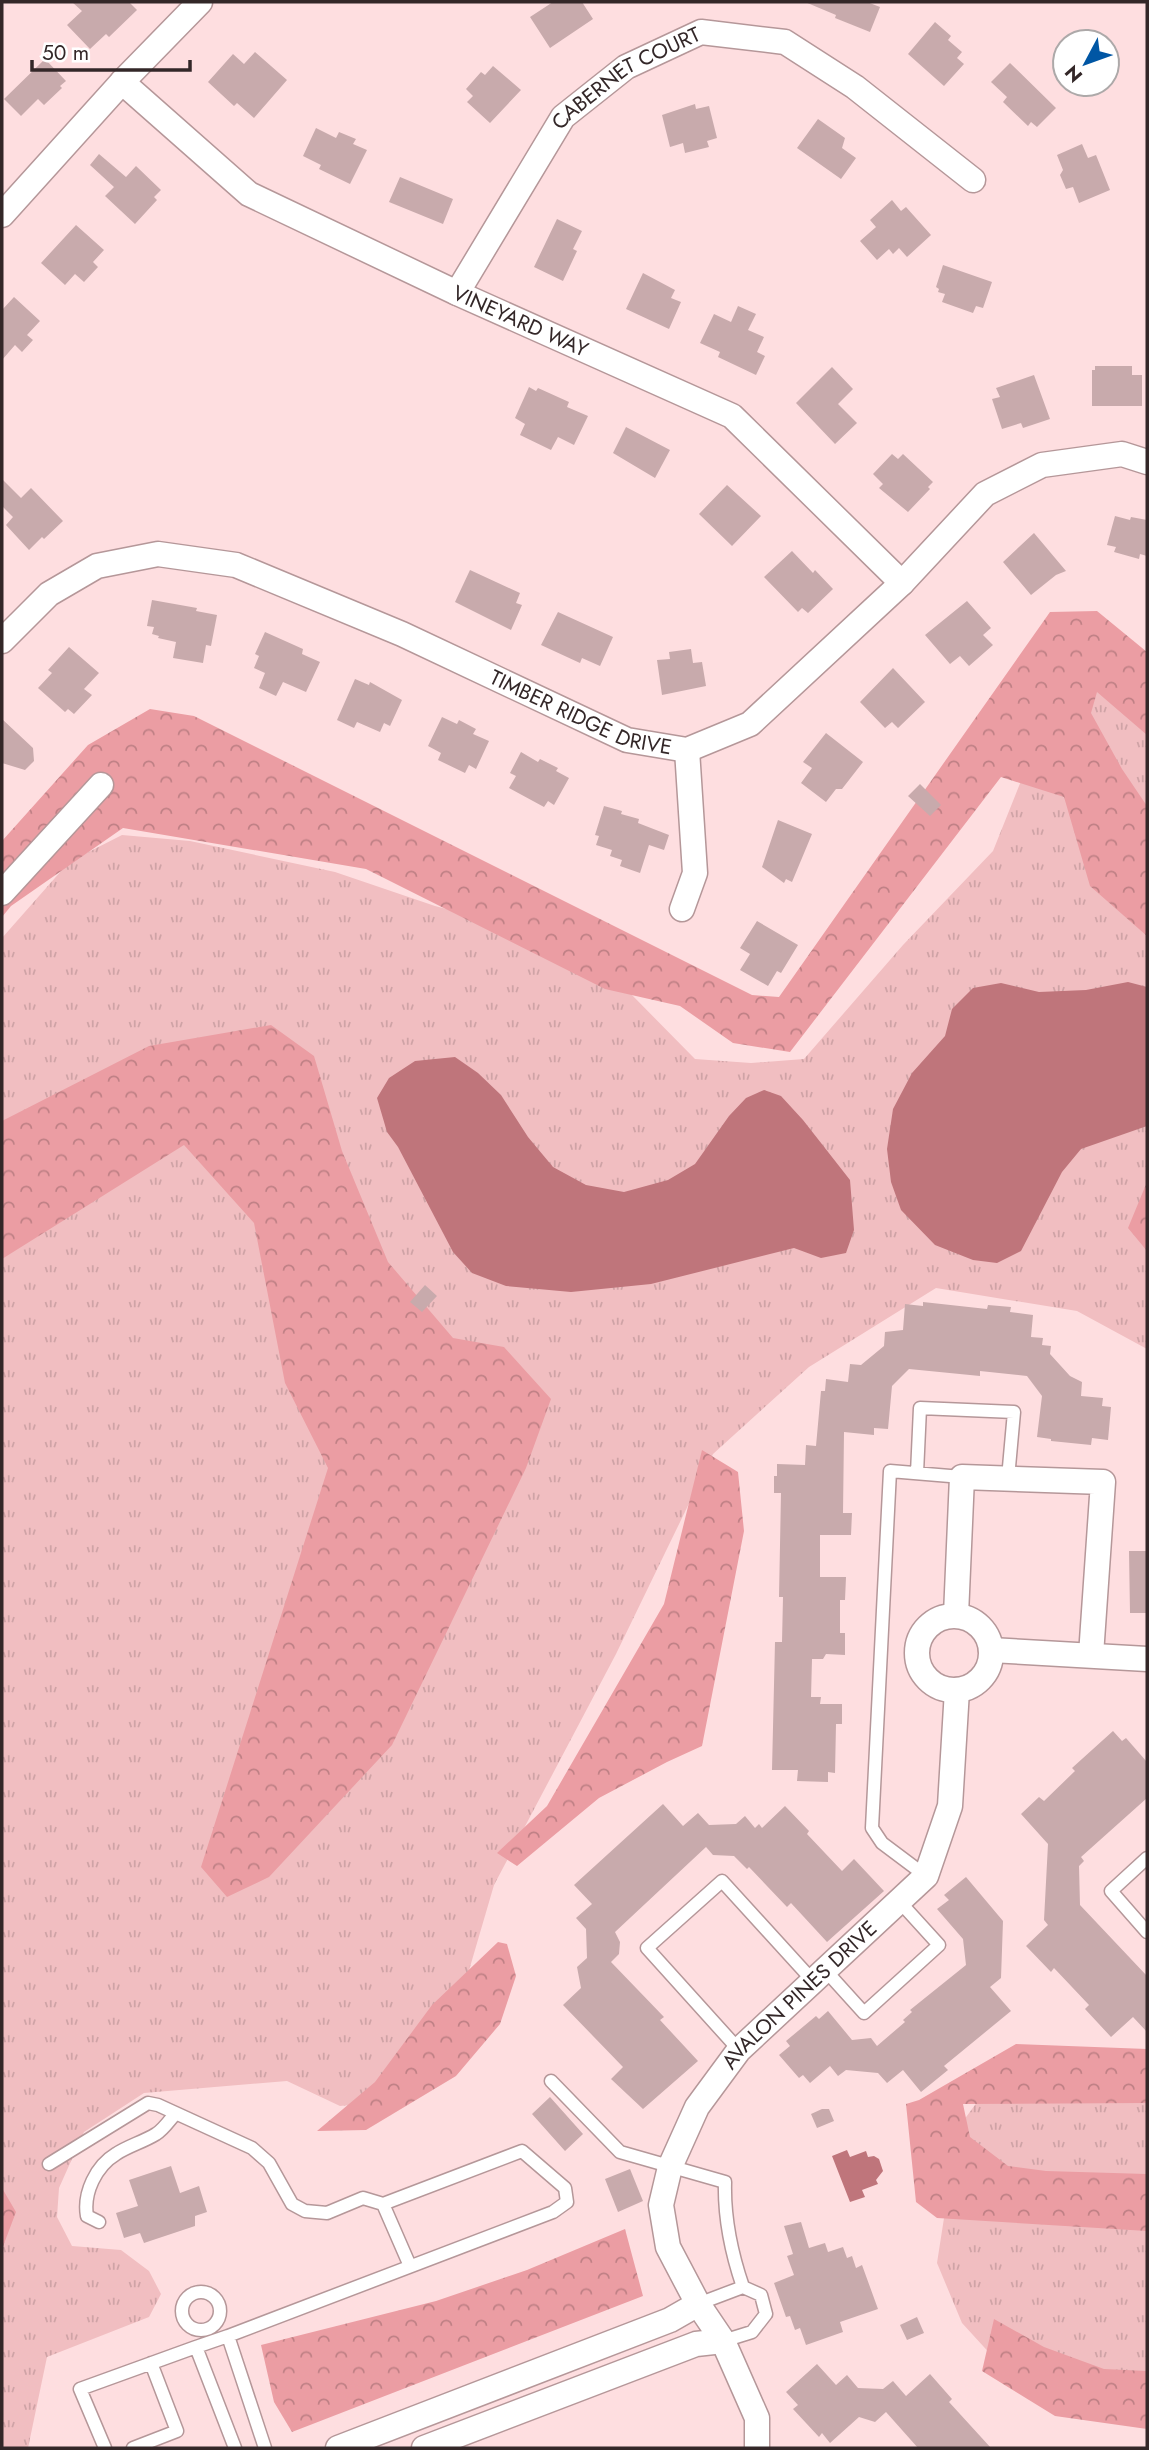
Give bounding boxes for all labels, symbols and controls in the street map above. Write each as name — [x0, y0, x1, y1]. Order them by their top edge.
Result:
street label: CABERNET COURT — [544, 19, 705, 135]
scale bar — [32, 28, 189, 72]
north arrow — [1051, 28, 1121, 98]
text: 50 m — [42, 38, 89, 68]
text: N — [1058, 59, 1089, 88]
street label: VINEYARD WAY — [448, 278, 593, 365]
street label: TIMBER RIDGE DRIVE — [485, 662, 674, 762]
street label: AVALON PINES DRIVE — [715, 1914, 884, 2076]

